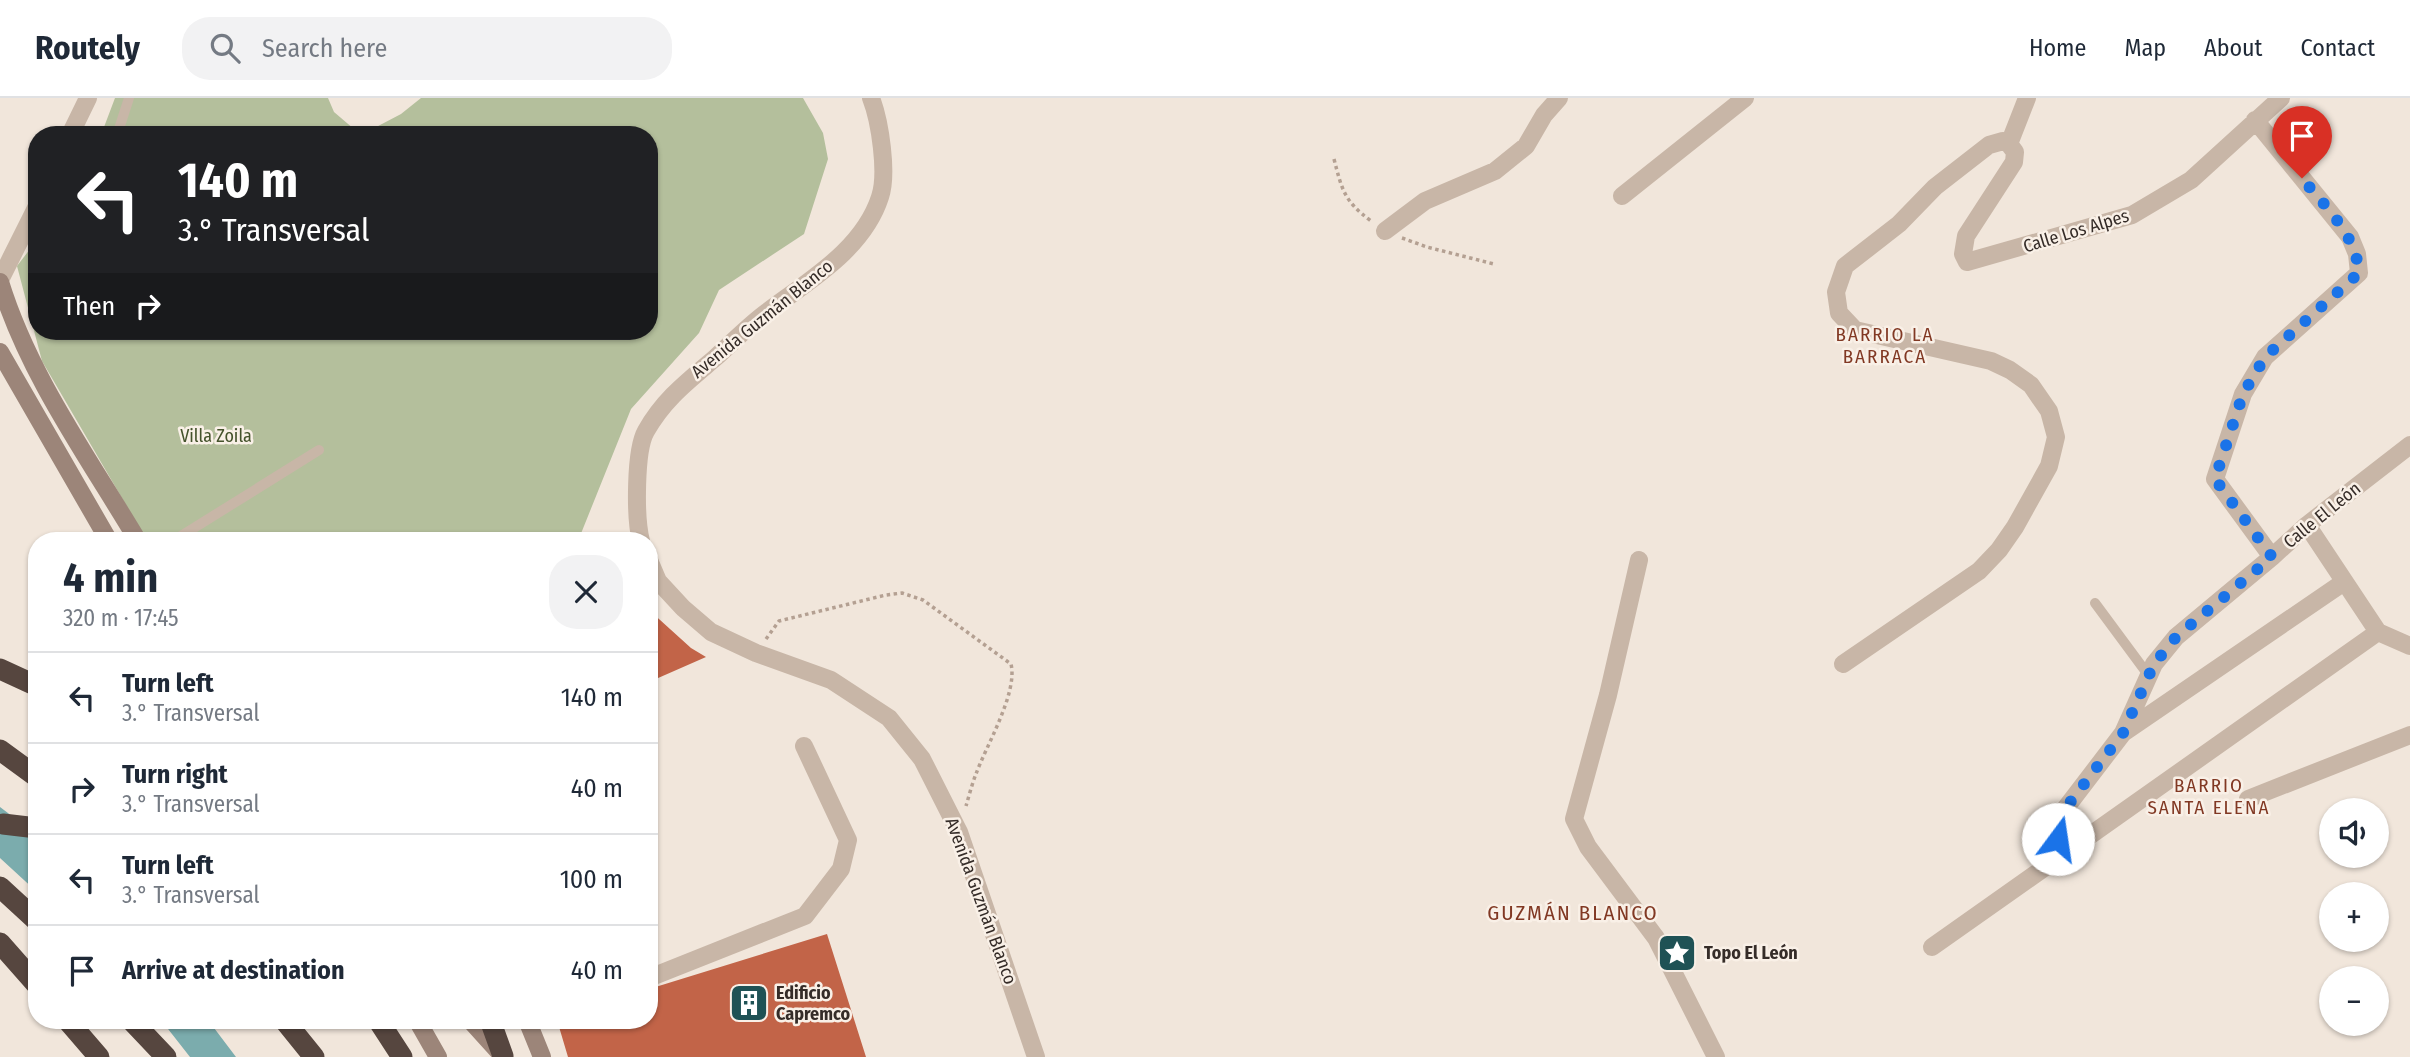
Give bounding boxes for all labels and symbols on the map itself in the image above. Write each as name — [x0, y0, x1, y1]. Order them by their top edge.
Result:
pin — [2272, 106, 2332, 178]
street label: Calle Los Alpes — [2020, 204, 2132, 258]
street label: Avenida Guzmán Blanco — [687, 255, 837, 383]
district label: BARRIO LA BARRACA — [1836, 323, 1934, 368]
park label: Villa Zoila — [180, 425, 252, 447]
street label: Calle El León — [2279, 477, 2365, 553]
district label: BARRIO SANTA ELENA — [2148, 774, 2270, 819]
position arrow — [2021, 802, 2095, 876]
street label: Avenida Guzmán Blanco — [941, 815, 1021, 987]
district label: GUZMÁN BLANCO — [1487, 900, 1659, 926]
place icon: Topo El León — [1656, 932, 1698, 974]
place label: Topo El León — [1704, 942, 1798, 964]
building icon: Edificio Capremco — [728, 982, 770, 1024]
place label: Edificio Capremco — [776, 982, 850, 1025]

